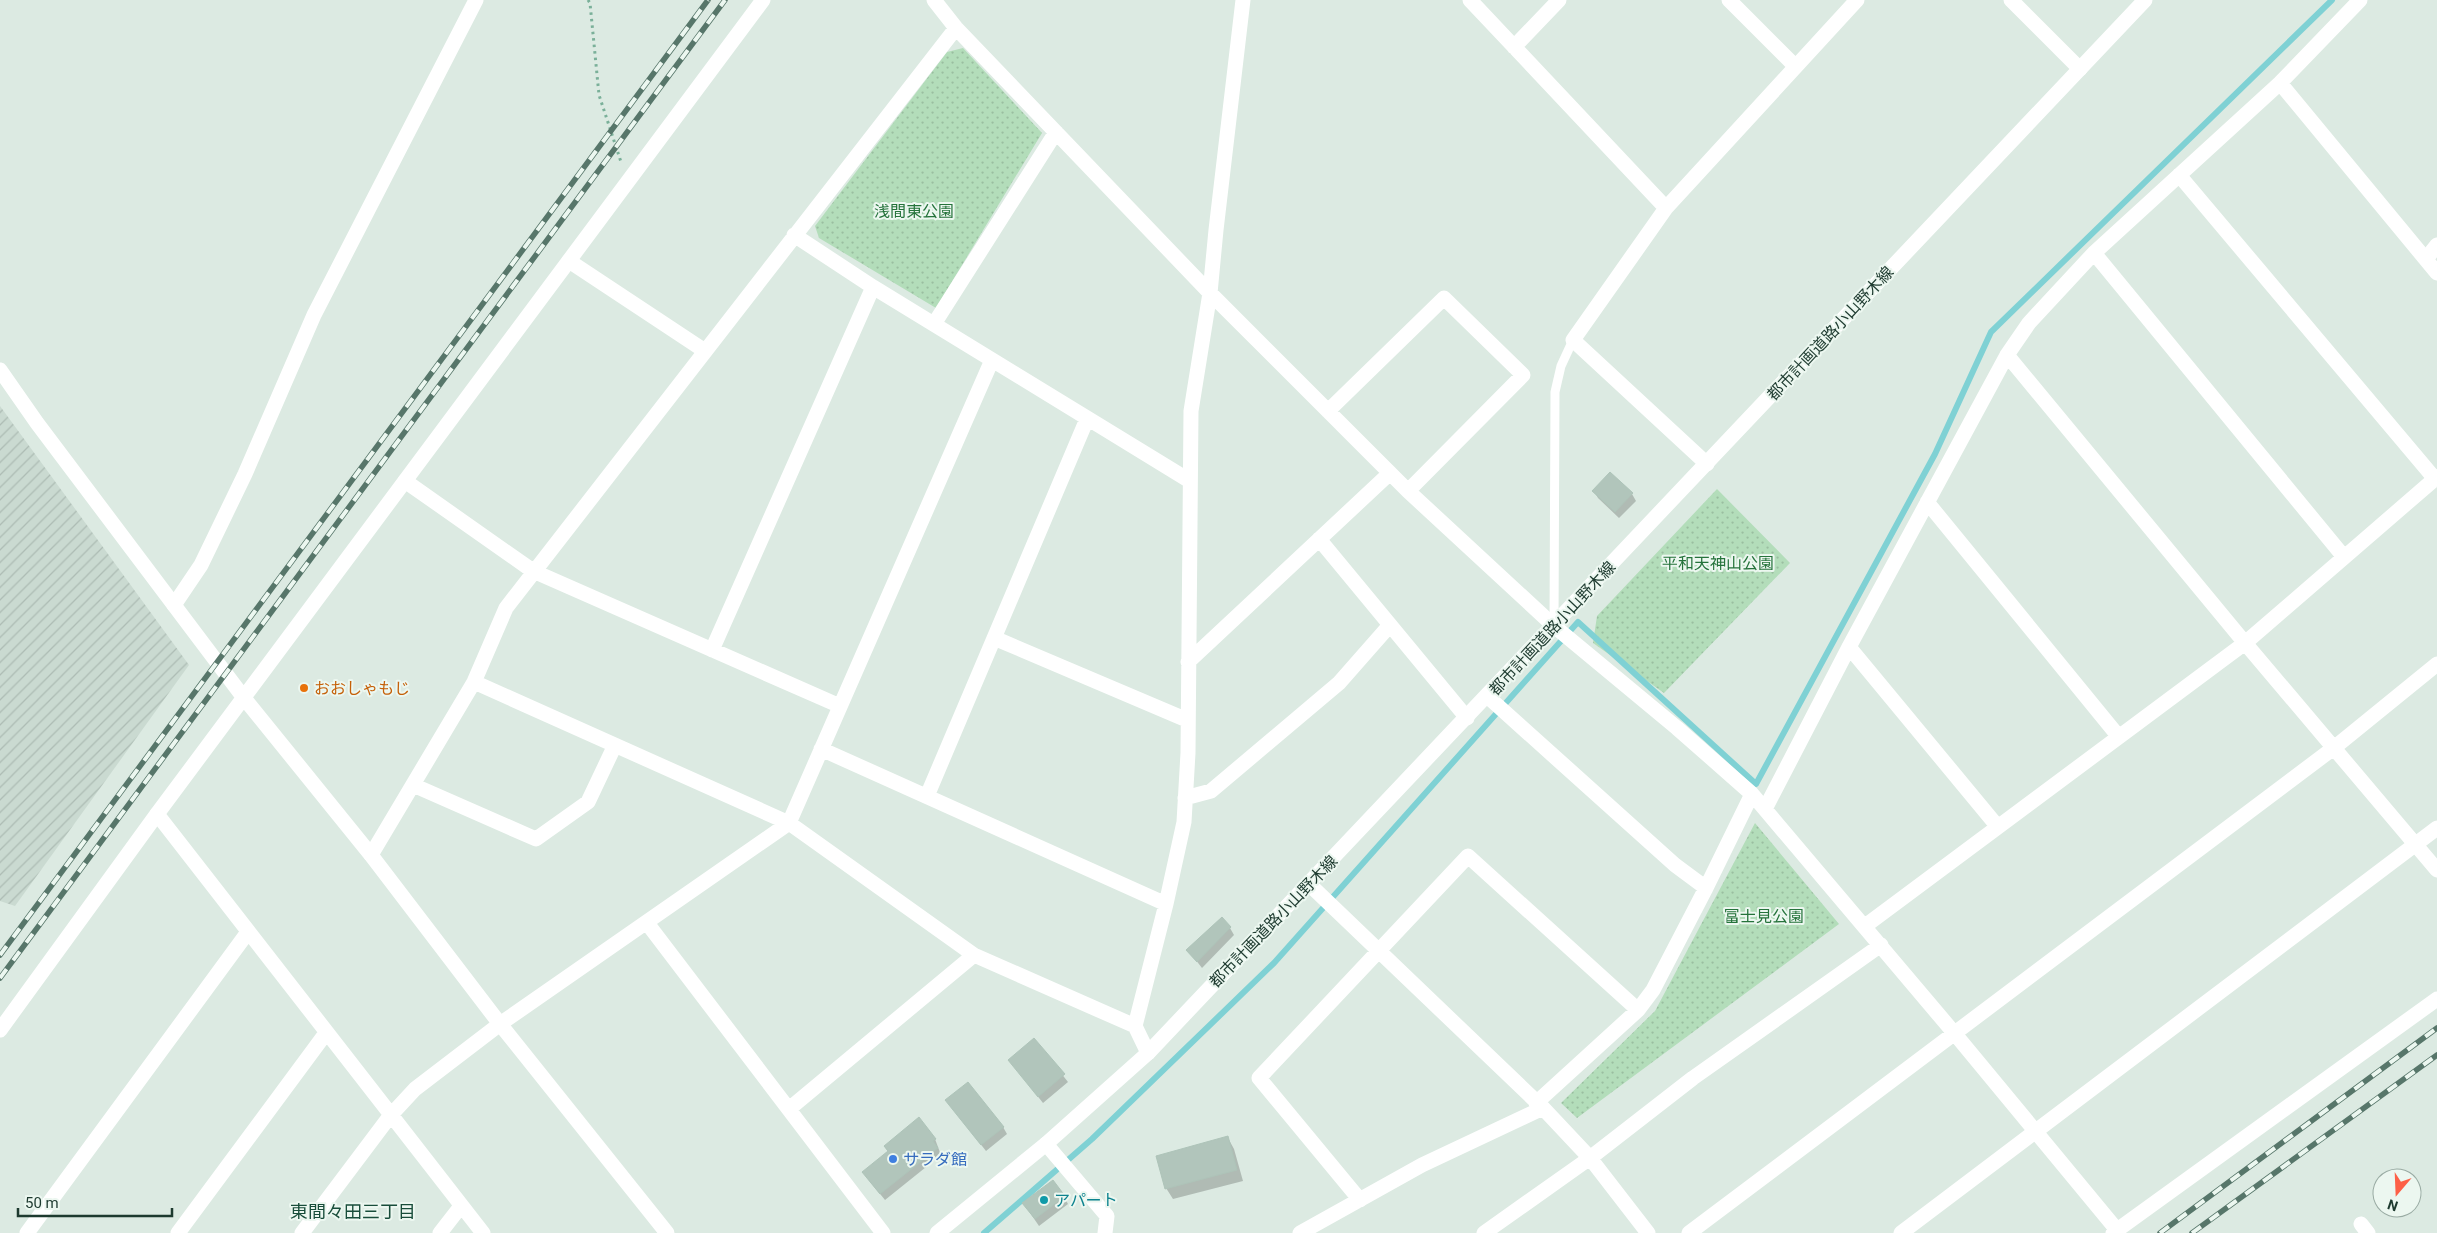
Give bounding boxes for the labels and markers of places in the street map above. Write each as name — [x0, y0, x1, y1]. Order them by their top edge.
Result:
place label: おおしゃもじ — [314, 679, 410, 698]
marker: おおしゃもじ — [298, 682, 310, 694]
place label: サラダ館 — [903, 1150, 967, 1169]
marker: サラダ館 — [887, 1153, 899, 1165]
place label: アパート — [1054, 1191, 1118, 1210]
marker: アパート — [1038, 1194, 1050, 1206]

